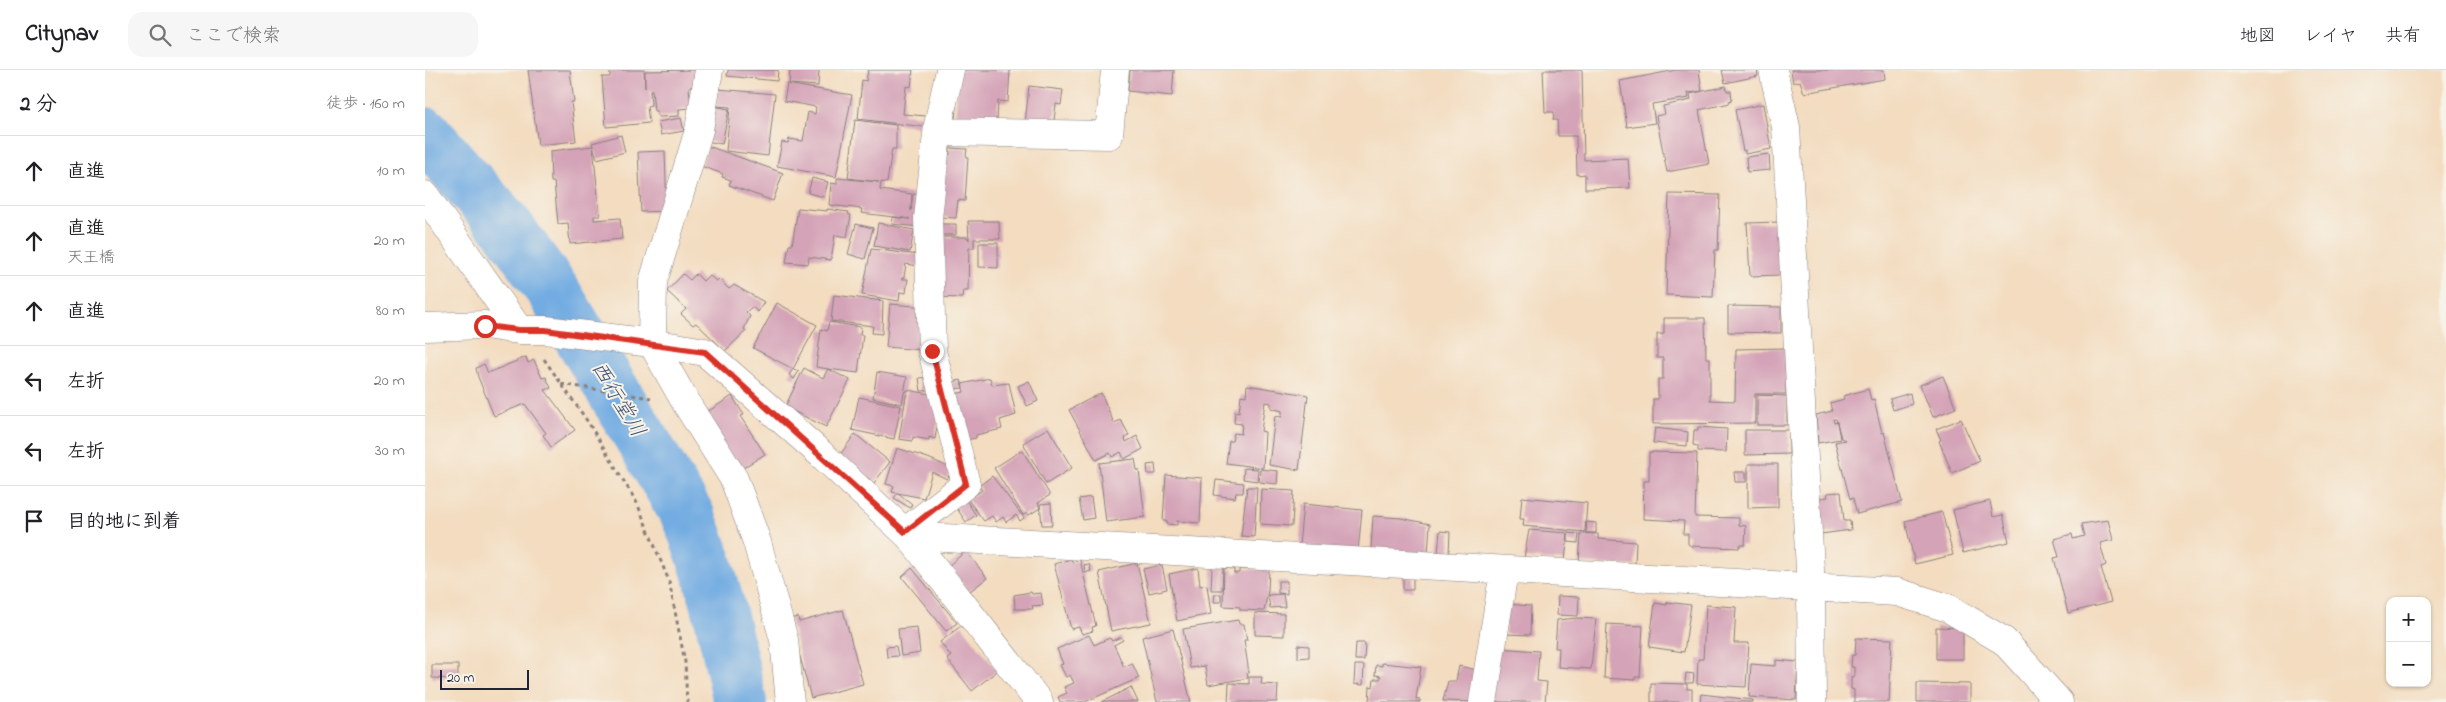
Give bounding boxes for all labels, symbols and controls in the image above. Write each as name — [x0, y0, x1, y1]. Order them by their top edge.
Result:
search box — [128, 12, 478, 57]
text: Citynav — [25, 17, 98, 52]
icon: search — [146, 21, 174, 49]
text: ここで検索 — [186, 23, 281, 50]
text: 地図 — [2240, 24, 2276, 50]
text: レイヤ — [2304, 24, 2357, 50]
text: 共有 — [2385, 24, 2421, 50]
text: 2 分 — [20, 90, 57, 120]
text: 徒歩 · 160 m — [326, 92, 405, 116]
icon: ahead — [20, 157, 48, 185]
text: 直進 — [67, 159, 105, 186]
text: 10 m — [377, 159, 405, 183]
text: 直進 — [67, 216, 105, 243]
icon: ahead — [20, 227, 48, 255]
text: 20 m — [374, 229, 405, 253]
text: 天王橋 — [67, 246, 115, 270]
icon: ahead — [20, 297, 48, 325]
text: 直進 — [67, 299, 105, 326]
text: 80 m — [376, 299, 405, 323]
route start — [474, 315, 497, 338]
route end — [921, 340, 944, 363]
water label: 西行堂川 — [583, 356, 652, 444]
icon: left — [20, 367, 48, 395]
text: 左折 — [67, 369, 105, 396]
text: 20 m — [374, 369, 405, 393]
icon: left — [20, 437, 48, 465]
text: 左折 — [67, 439, 105, 466]
text: 30 m — [375, 439, 405, 463]
icon: arrive — [20, 507, 48, 535]
text: 目的地に到着 — [67, 509, 181, 536]
map controls — [2386, 597, 2431, 687]
button: + — [2386, 597, 2431, 642]
button: − — [2386, 642, 2431, 687]
scale bar — [440, 667, 529, 690]
text: 20 m — [447, 668, 474, 689]

